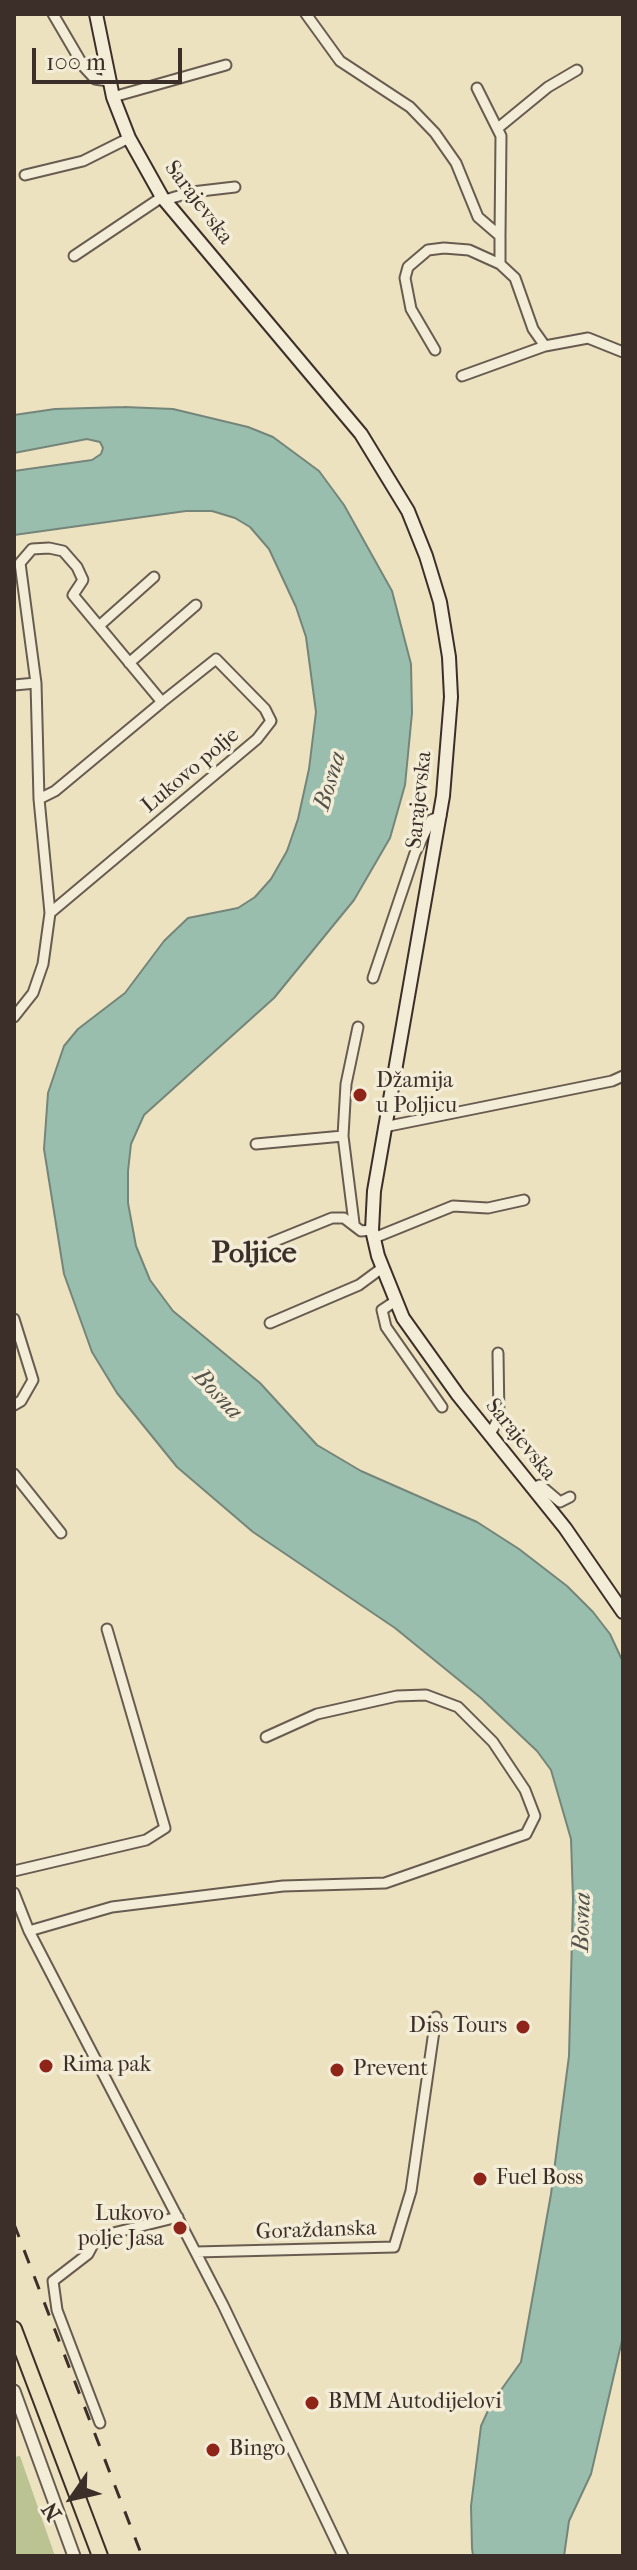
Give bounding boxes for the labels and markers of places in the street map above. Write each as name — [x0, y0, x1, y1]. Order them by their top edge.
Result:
place label: Džamija u Poljicu — [376, 1069, 457, 1120]
marker: Džamija u Poljicu — [351, 1086, 369, 1104]
place label: Diss Tours — [409, 2014, 507, 2040]
marker: Diss Tours — [514, 2018, 532, 2036]
place label: Rima pak — [62, 2053, 151, 2079]
marker: Rima pak — [37, 2057, 55, 2075]
place label: Prevent — [353, 2057, 428, 2083]
marker: Prevent — [328, 2061, 346, 2079]
place label: Fuel Boss — [496, 2166, 583, 2192]
marker: Fuel Boss — [471, 2170, 489, 2188]
place label: Lukovo polje Jasa — [78, 2202, 164, 2254]
marker: Lukovo polje Jasa — [171, 2219, 189, 2237]
place label: BMM Autodijelovi — [328, 2390, 502, 2416]
marker: BMM Autodijelovi — [303, 2394, 321, 2412]
place label: Bingo — [229, 2437, 285, 2463]
marker: Bingo — [204, 2441, 222, 2459]

